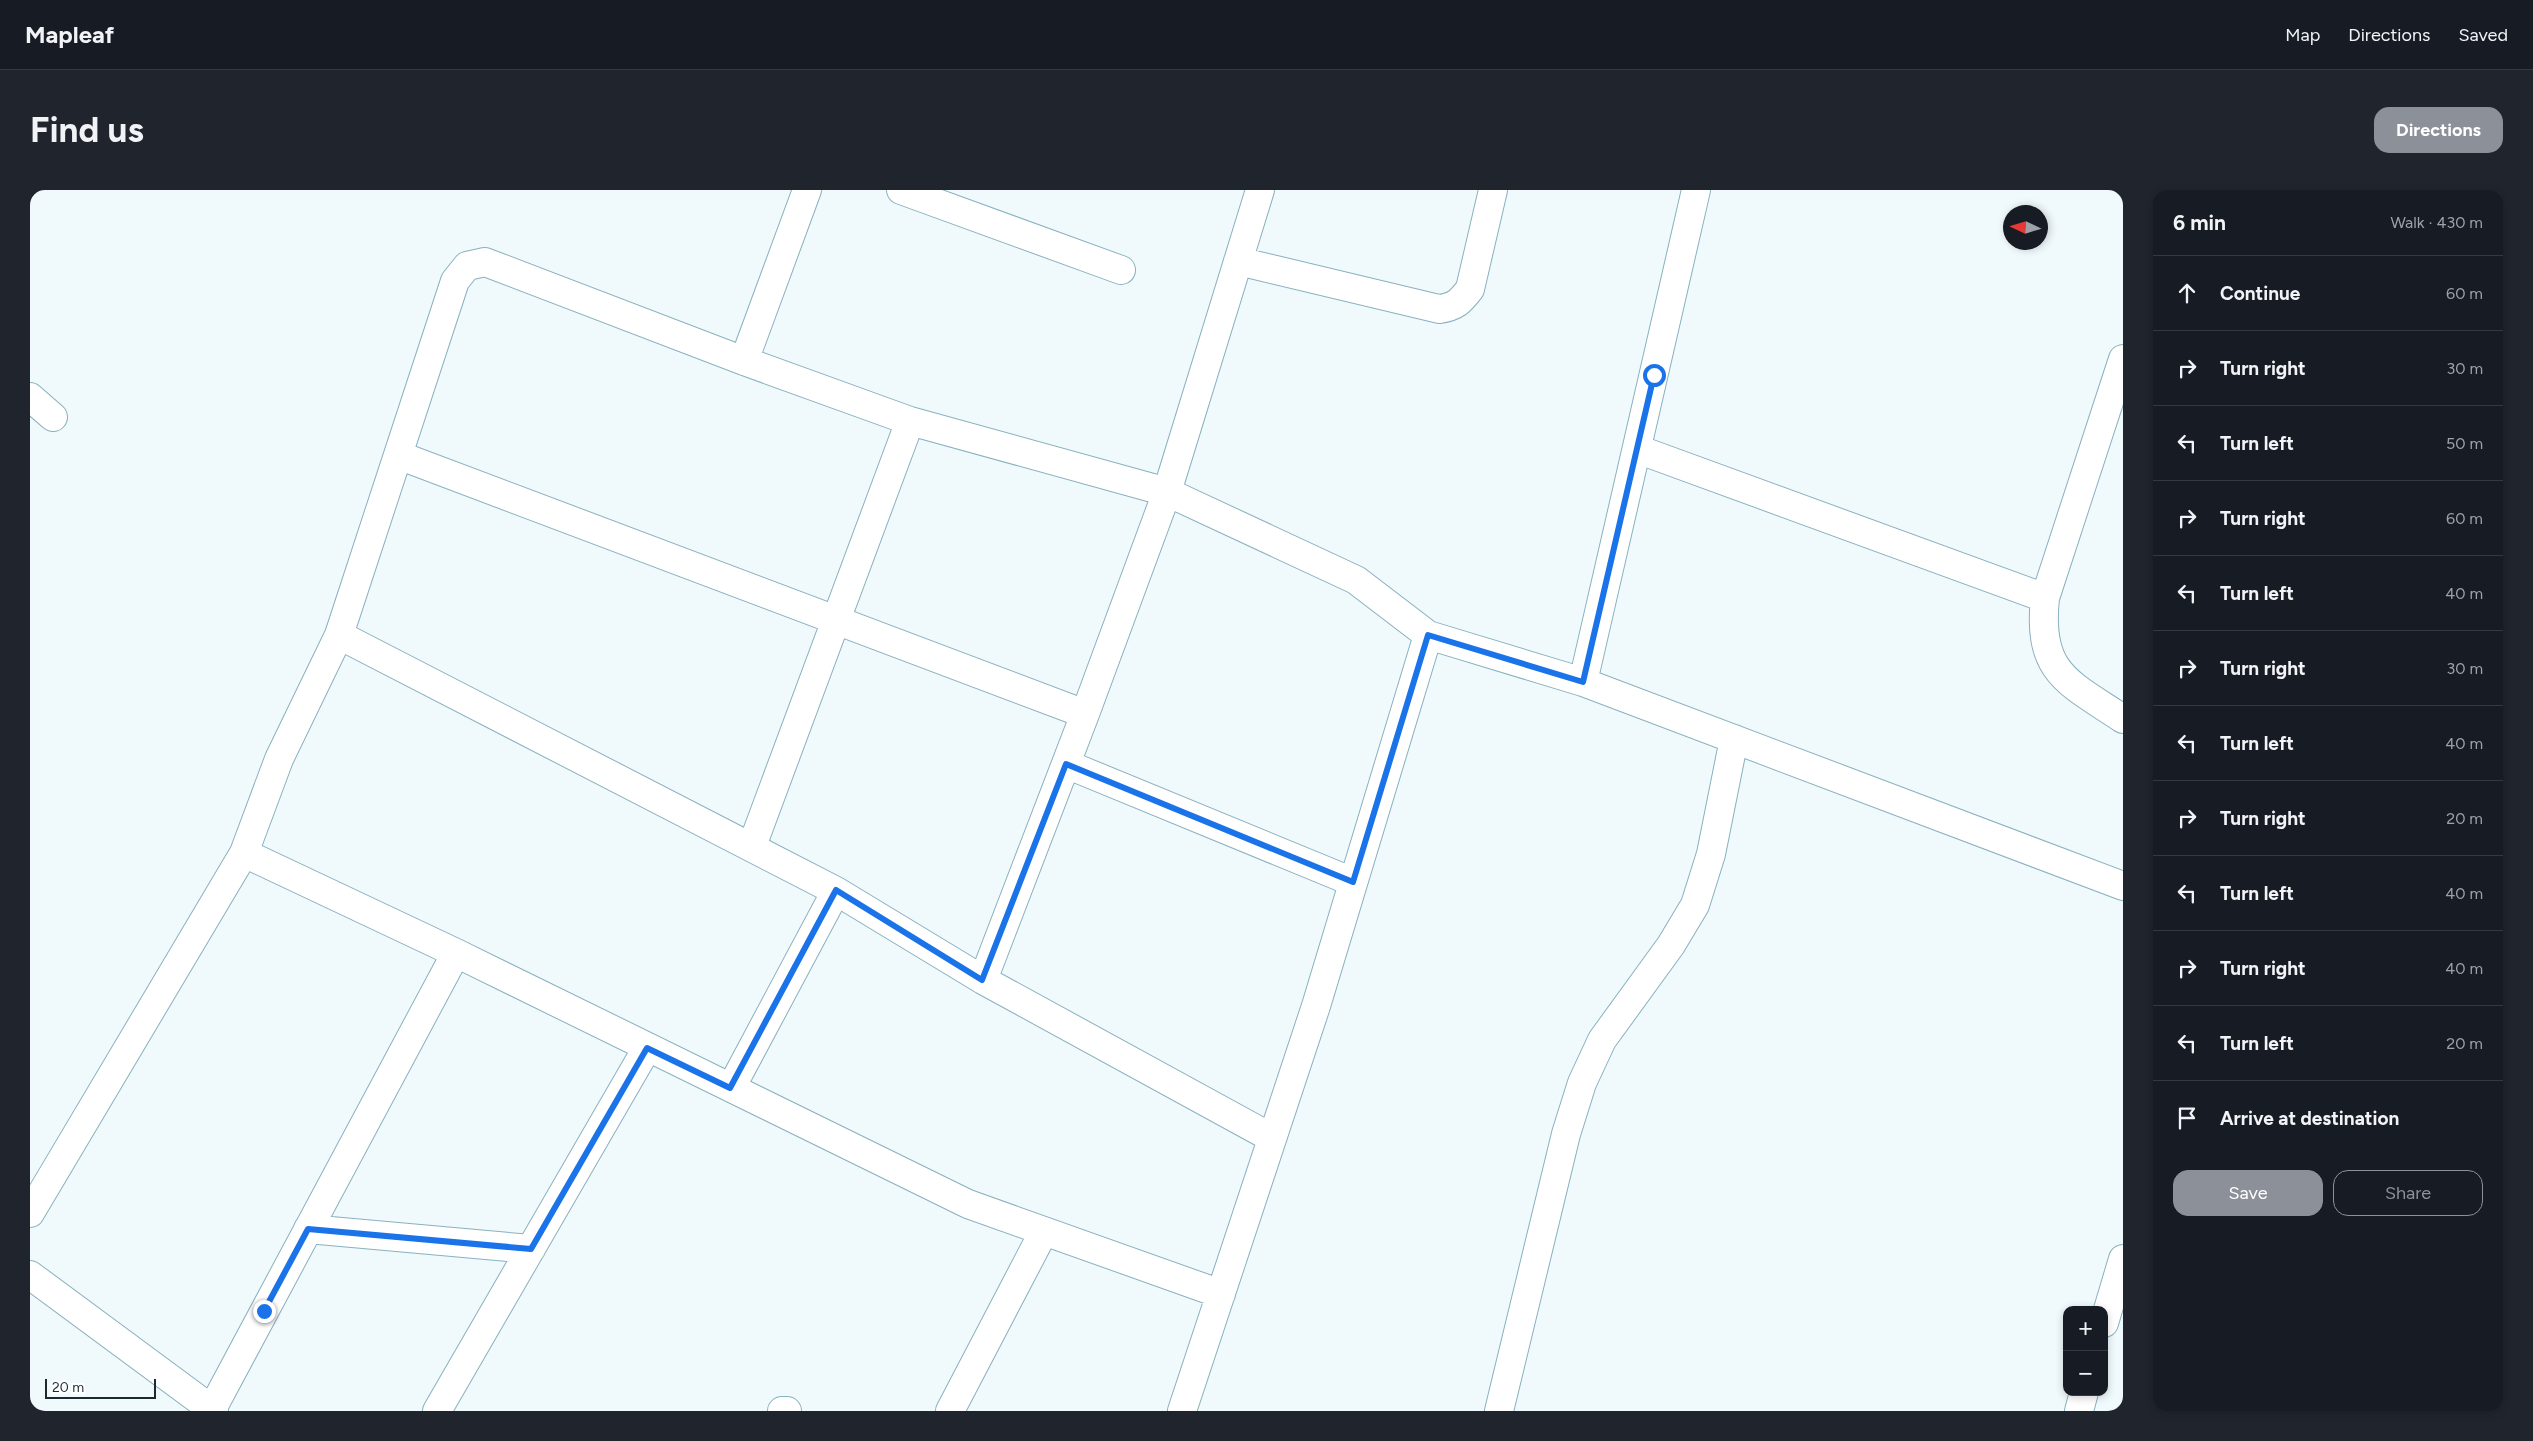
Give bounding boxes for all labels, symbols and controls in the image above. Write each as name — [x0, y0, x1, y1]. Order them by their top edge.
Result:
text: Mapleaf — [25, 20, 114, 49]
text: Map — [2285, 24, 2320, 46]
text: Directions — [2348, 24, 2430, 46]
text: Saved — [2458, 24, 2508, 46]
button: Directions — [2374, 107, 2503, 153]
text: Find us — [30, 109, 144, 151]
north arrow — [2003, 205, 2048, 250]
text: 6 min — [2173, 210, 2226, 235]
text: Walk · 430 m — [2390, 213, 2483, 232]
icon: ahead — [2173, 279, 2201, 307]
text: Continue — [2220, 282, 2300, 305]
text: 60 m — [2446, 284, 2483, 303]
icon: right — [2173, 354, 2201, 382]
text: Turn right — [2220, 357, 2306, 380]
text: 30 m — [2446, 359, 2483, 378]
route start — [1643, 364, 1666, 387]
icon: left — [2173, 429, 2201, 457]
text: Turn left — [2220, 432, 2294, 455]
text: 50 m — [2446, 434, 2483, 453]
icon: right — [2173, 504, 2201, 532]
text: Turn right — [2220, 507, 2306, 530]
text: 60 m — [2446, 509, 2483, 528]
icon: left — [2173, 579, 2201, 607]
text: Turn left — [2220, 582, 2294, 605]
text: 40 m — [2445, 584, 2483, 603]
icon: right — [2173, 654, 2201, 682]
text: Turn right — [2220, 657, 2306, 680]
text: 30 m — [2446, 659, 2483, 678]
icon: left — [2173, 729, 2201, 757]
text: Turn left — [2220, 732, 2294, 755]
text: 40 m — [2445, 734, 2483, 753]
icon: right — [2173, 804, 2201, 832]
text: Turn right — [2220, 807, 2306, 830]
text: 20 m — [2446, 809, 2483, 828]
icon: left — [2173, 879, 2201, 907]
text: Turn left — [2220, 882, 2294, 905]
text: 40 m — [2445, 884, 2483, 903]
icon: right — [2173, 954, 2201, 982]
text: Turn right — [2220, 957, 2306, 980]
text: 40 m — [2445, 959, 2483, 978]
icon: left — [2173, 1029, 2201, 1057]
text: Turn left — [2220, 1032, 2294, 1055]
text: 20 m — [2446, 1034, 2483, 1053]
icon: arrive — [2173, 1104, 2201, 1132]
text: Arrive at destination — [2220, 1107, 2399, 1130]
button: Save — [2173, 1170, 2323, 1216]
button: Share — [2333, 1170, 2483, 1216]
route end — [253, 1300, 276, 1323]
map controls — [2063, 1306, 2108, 1396]
button: + — [2063, 1306, 2108, 1351]
button: − — [2063, 1351, 2108, 1396]
scale bar — [45, 1376, 156, 1399]
text: 20 m — [52, 1379, 84, 1396]

